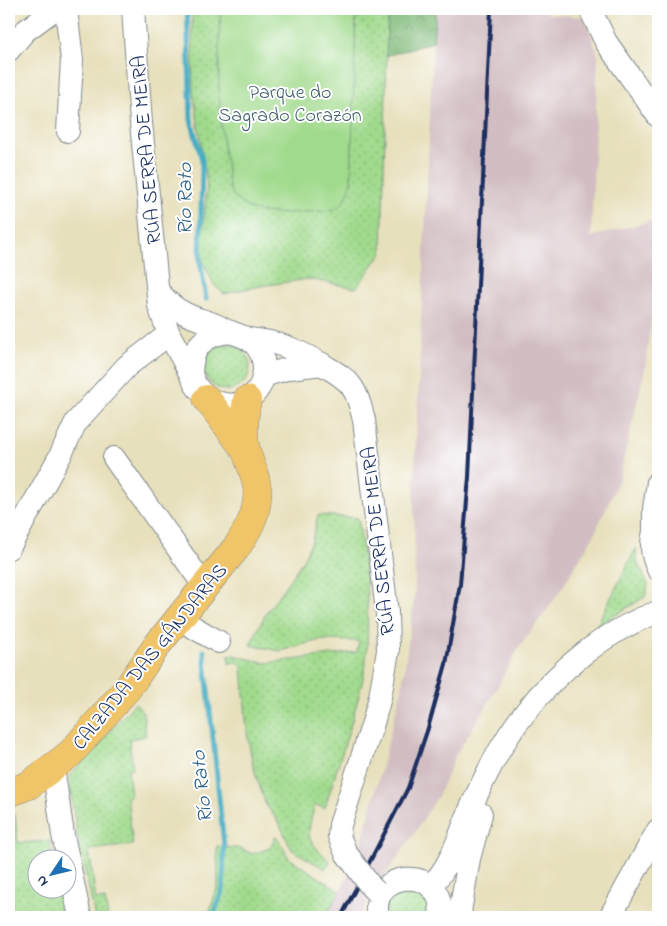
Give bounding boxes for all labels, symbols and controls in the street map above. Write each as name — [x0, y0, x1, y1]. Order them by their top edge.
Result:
street label: RÚA SERRA DE MEIRA — [125, 54, 170, 245]
park label: Parque do Sagrado Corazón — [218, 79, 362, 132]
water label: Río Rato — [171, 162, 201, 235]
street label: RÚA SERRA DE MEIRA — [355, 445, 404, 637]
street label: CALZADA DAS GÁNDARAS — [66, 558, 236, 757]
water label: Río Rato — [184, 748, 222, 824]
north arrow — [28, 848, 78, 898]
text: N — [31, 871, 54, 890]

